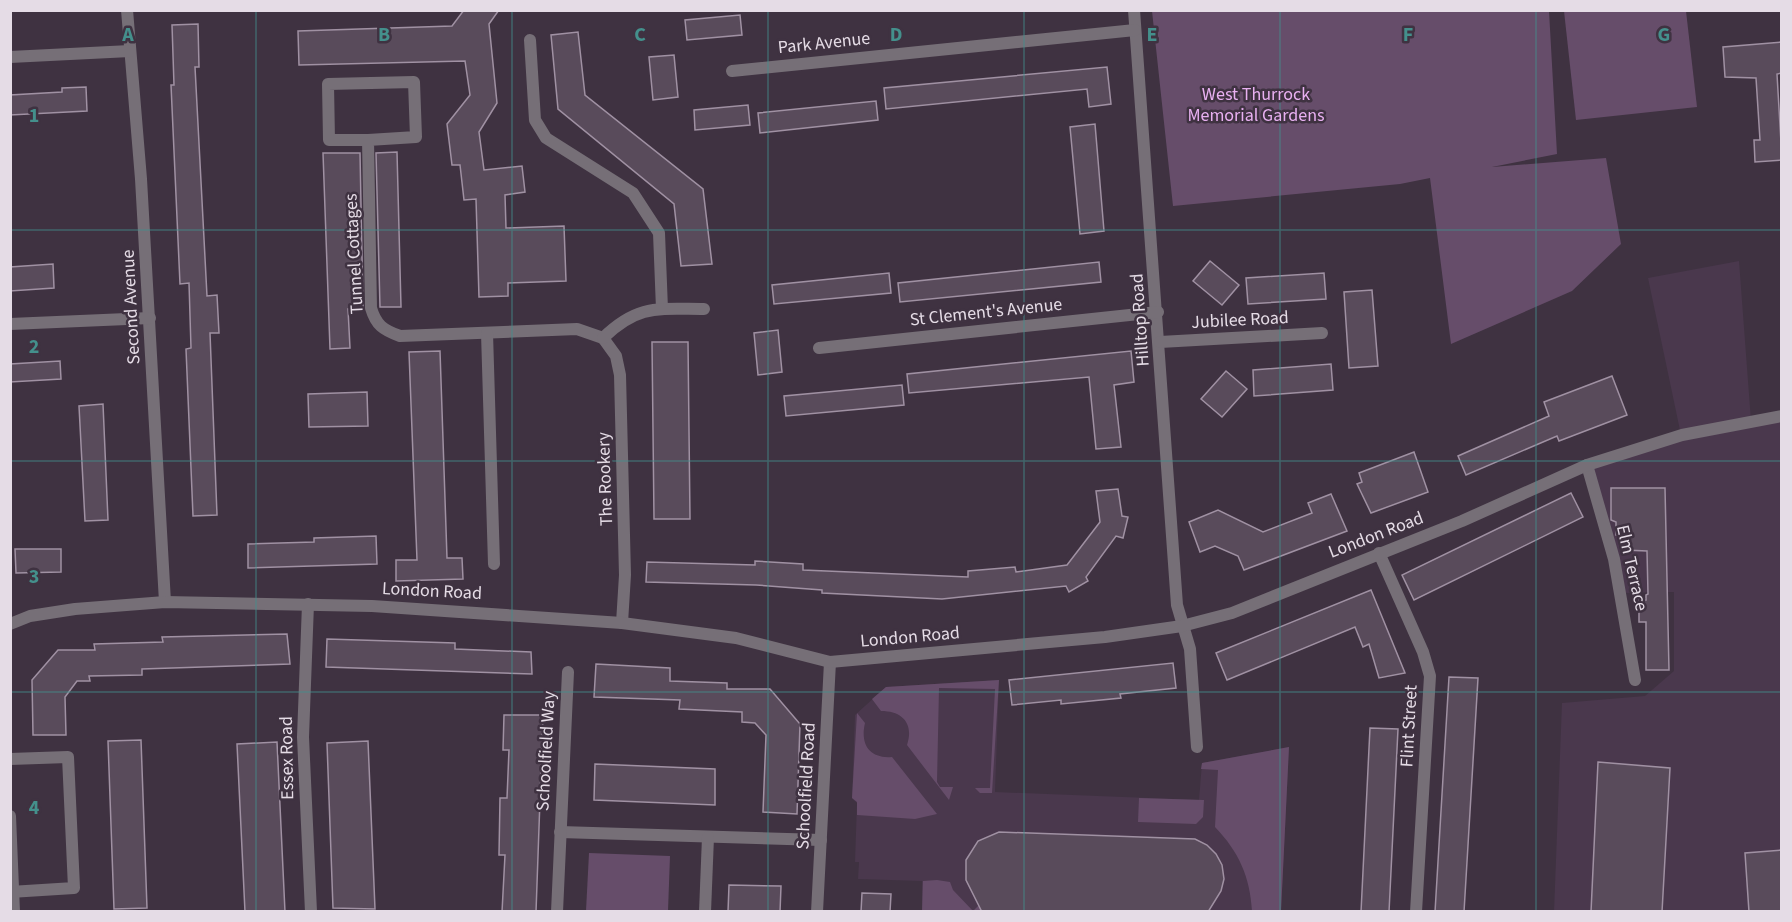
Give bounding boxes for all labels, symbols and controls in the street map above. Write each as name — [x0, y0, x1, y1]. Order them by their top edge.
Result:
text: A — [121, 21, 134, 49]
text: B — [378, 21, 390, 49]
text: C — [634, 21, 646, 49]
text: D — [890, 21, 902, 49]
text: E — [1147, 21, 1157, 49]
text: F — [1403, 21, 1413, 49]
text: G — [1658, 21, 1670, 49]
street label: Park Avenue — [777, 26, 871, 60]
park label: West Thurrock Memorial Gardens — [1187, 82, 1325, 128]
text: 1 — [29, 102, 39, 130]
street label: Tunnel Cottages — [338, 193, 370, 315]
street label: Second Avenue — [116, 249, 146, 365]
street label: Hilltop Road — [1124, 273, 1156, 367]
street label: St Clement's Avenue — [909, 292, 1064, 332]
street label: Jubilee Road — [1191, 305, 1289, 335]
text: 2 — [29, 333, 39, 361]
street label: The Rookery — [591, 431, 619, 526]
street label: London Road — [1325, 505, 1427, 565]
street label: Elm Terrace — [1610, 522, 1654, 614]
text: 3 — [29, 563, 39, 591]
street label: London Road — [381, 576, 483, 606]
street label: London Road — [859, 620, 961, 654]
street label: Flint Street — [1394, 684, 1424, 768]
street label: Schoolfield Way — [530, 690, 562, 811]
street label: Essex Road — [274, 716, 300, 800]
street label: Schoolfield Road — [790, 722, 822, 850]
text: 4 — [29, 794, 40, 822]

